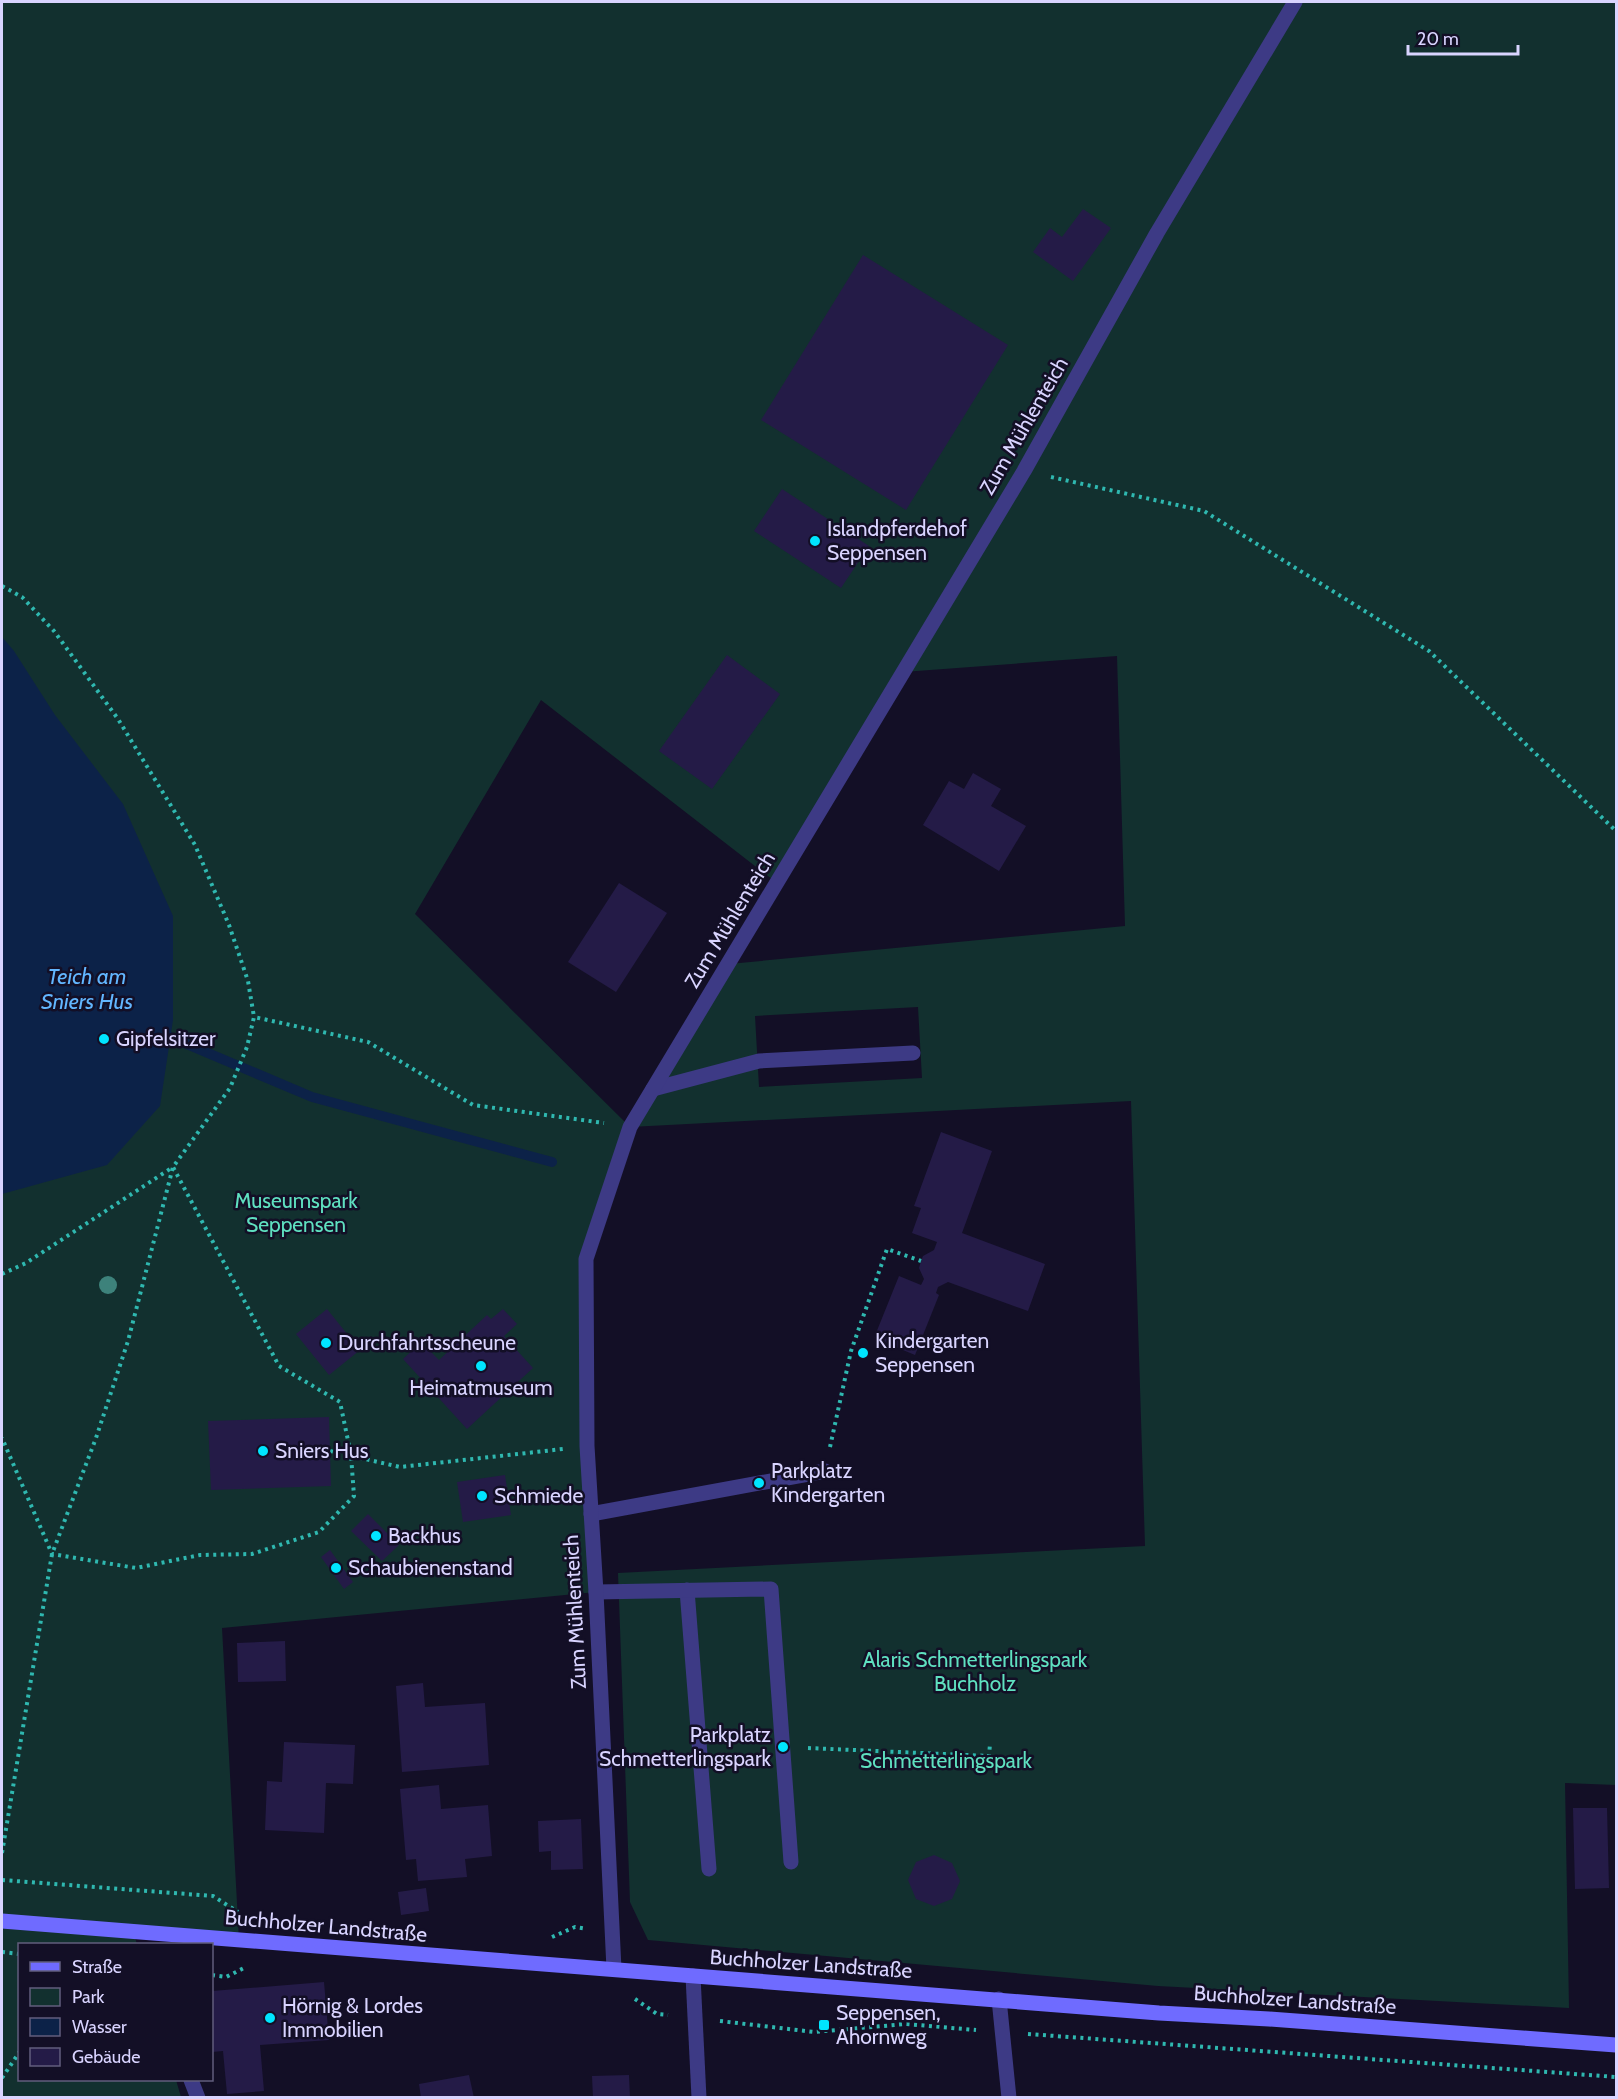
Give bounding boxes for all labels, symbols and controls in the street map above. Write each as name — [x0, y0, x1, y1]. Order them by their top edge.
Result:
scale bar — [1408, 18, 1518, 56]
text: 20 m — [1417, 28, 1459, 50]
street label: Zum Mühlenteich — [974, 353, 1073, 499]
place label: Islandpferdehof Seppensen — [827, 516, 967, 565]
marker: Islandpferdehof Seppensen — [808, 534, 822, 548]
street label: Zum Mühlenteich — [679, 847, 780, 992]
water label: Teich am Sniers Hus — [41, 963, 133, 1015]
place label: Gipfelsitzer — [116, 1026, 216, 1051]
marker: Gipfelsitzer — [97, 1032, 111, 1046]
park label: Museumspark Seppensen — [234, 1188, 358, 1237]
place label: Kindergarten Seppensen — [875, 1328, 989, 1377]
place label: Durchfahrtsscheune — [338, 1330, 516, 1355]
marker: Durchfahrtsscheune — [319, 1336, 333, 1350]
marker: Kindergarten Seppensen — [856, 1346, 870, 1360]
marker: Heimatmuseum — [474, 1359, 488, 1373]
place label: Heimatmuseum — [409, 1375, 553, 1400]
place label: Sniers Hus — [275, 1438, 369, 1463]
marker: Sniers Hus — [256, 1444, 270, 1458]
place label: Parkplatz Kindergarten — [771, 1458, 885, 1507]
marker: Parkplatz Kindergarten — [752, 1476, 766, 1490]
place label: Schmiede — [494, 1483, 583, 1508]
marker: Schmiede — [475, 1489, 489, 1503]
place label: Backhus — [388, 1523, 461, 1548]
marker: Backhus — [369, 1529, 383, 1543]
street label: Zum Mühlenteich — [558, 1534, 591, 1690]
place label: Schaubienenstand — [348, 1555, 513, 1580]
marker: Schaubienenstand — [329, 1561, 343, 1575]
park label: Alaris Schmetterlingspark Buchholz — [863, 1647, 1088, 1696]
place label: Parkplatz Schmetterlingspark — [599, 1722, 772, 1771]
marker: Parkplatz Schmetterlingspark — [776, 1740, 790, 1754]
park label: Schmetterlingspark — [860, 1748, 1033, 1773]
street label: Buchholzer Landstraße — [224, 1904, 429, 1947]
legend — [18, 1943, 213, 2081]
street label: Buchholzer Landstraße — [709, 1944, 913, 1983]
text: Straße — [72, 1956, 122, 1978]
street label: Buchholzer Landstraße — [1193, 1980, 1397, 2019]
text: Park — [72, 1986, 105, 2008]
place label: Hörnig & Lordes Immobilien — [282, 1993, 423, 2042]
place label: Seppensen, Ahornweg — [836, 2000, 941, 2049]
marker: Hörnig & Lordes Immobilien — [263, 2011, 277, 2025]
text: Wasser — [72, 2016, 127, 2038]
marker: Seppensen, Ahornweg — [817, 2018, 831, 2032]
text: Gebäude — [72, 2046, 141, 2068]

